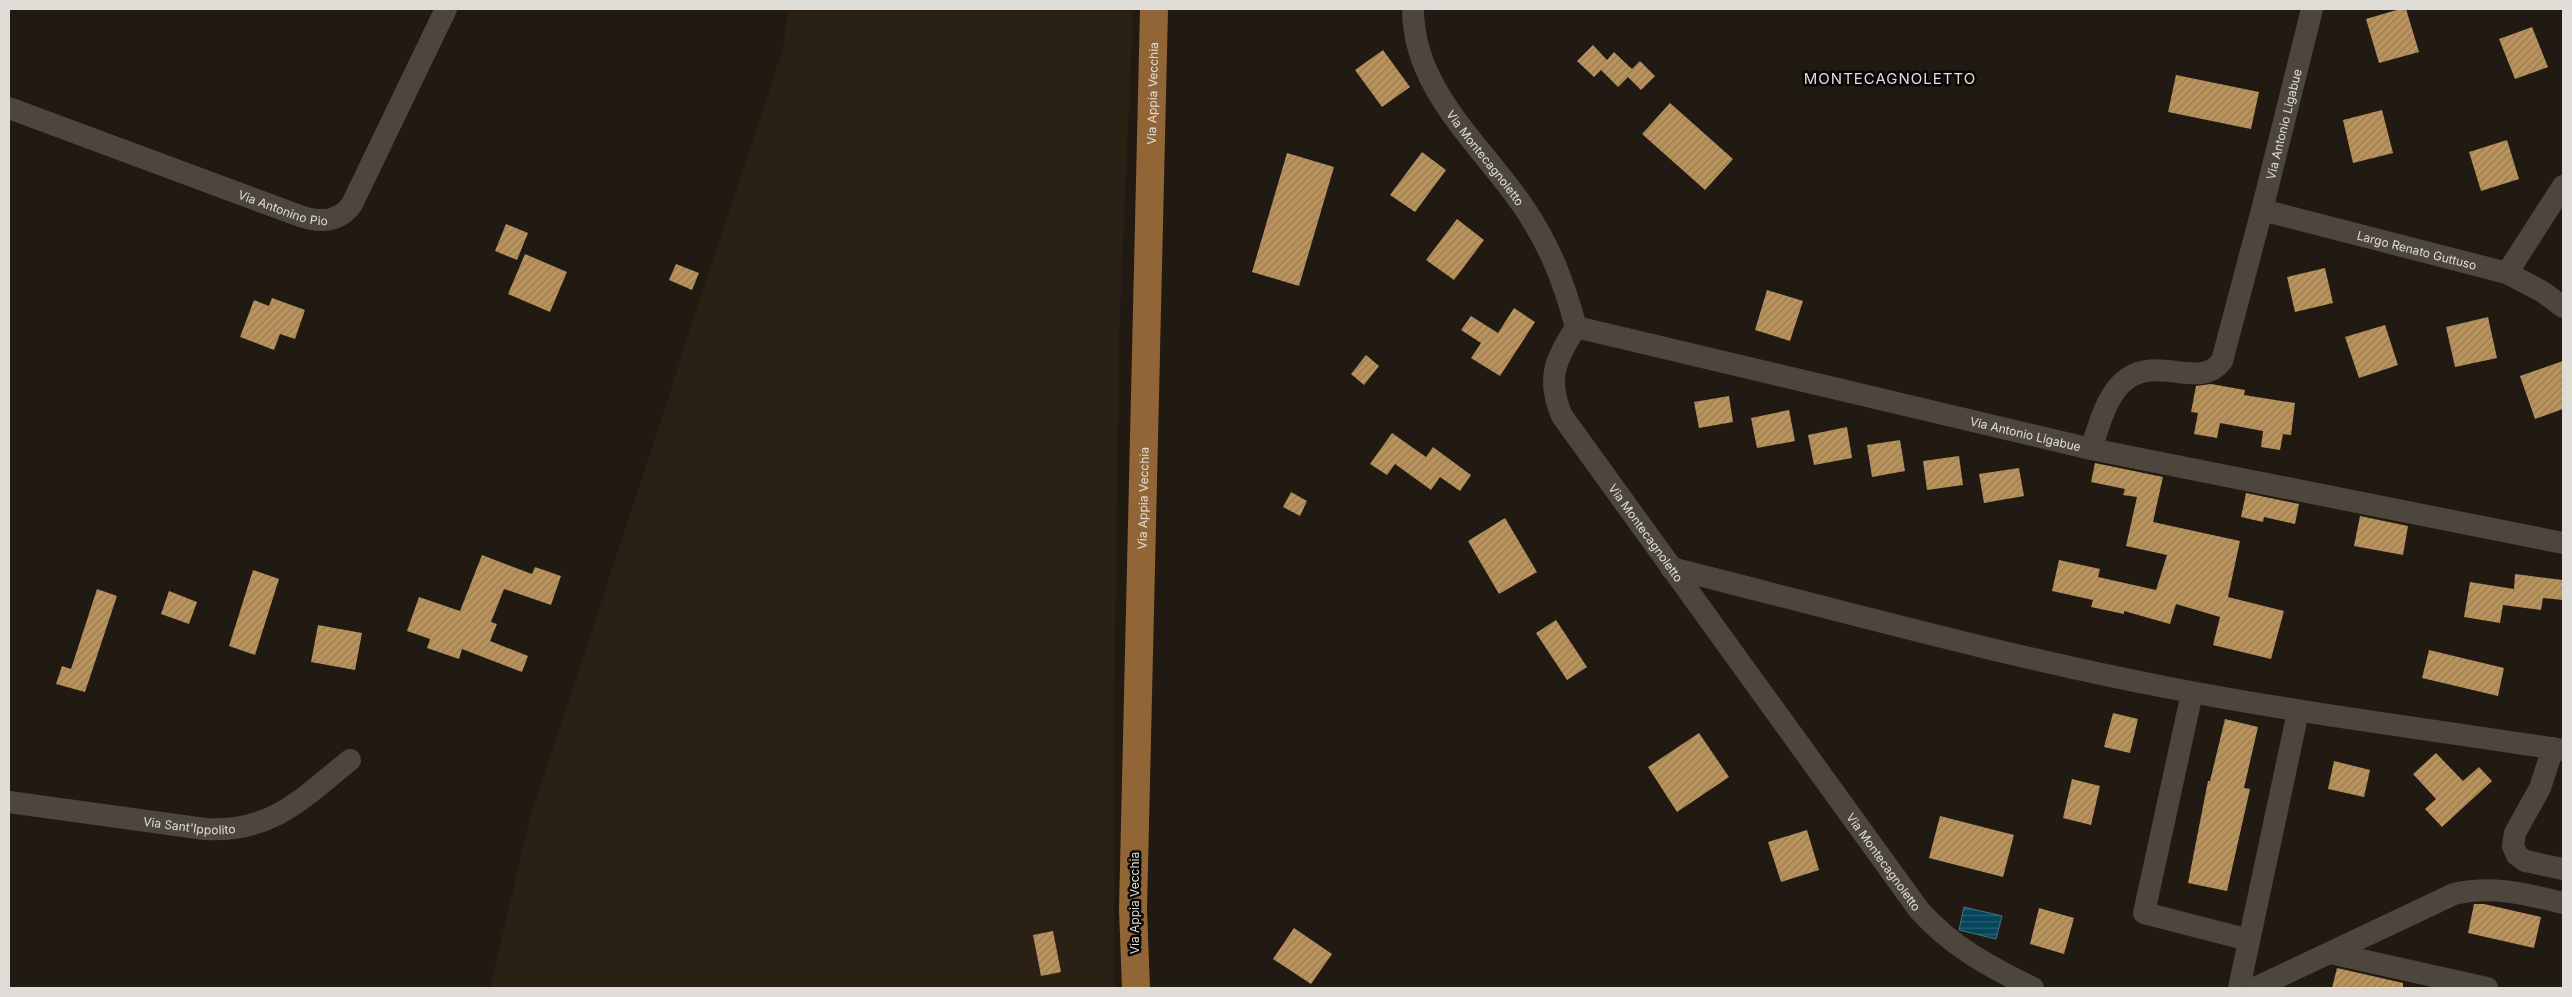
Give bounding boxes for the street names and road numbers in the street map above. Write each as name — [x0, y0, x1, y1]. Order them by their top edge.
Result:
street label: Via Appia Vecchia — [1143, 42, 1161, 145]
street label: Via Antonio Ligabue — [2262, 67, 2304, 181]
street label: Via Montecagnoletto — [1444, 107, 1528, 208]
street label: Via Antonino Pio — [236, 186, 328, 228]
street label: Largo Renato Guttuso — [2356, 227, 2478, 272]
street label: Via Antonio Ligabue — [1969, 413, 2083, 454]
street label: Via Appia Vecchia — [1134, 447, 1151, 550]
street label: Via Montecagnoletto — [1606, 481, 1687, 584]
street label: Via Montecagnoletto — [1844, 810, 1924, 914]
street label: Via Sant'Ippolito — [143, 813, 236, 837]
street label: Via Appia Vecchia — [1127, 852, 1142, 954]

